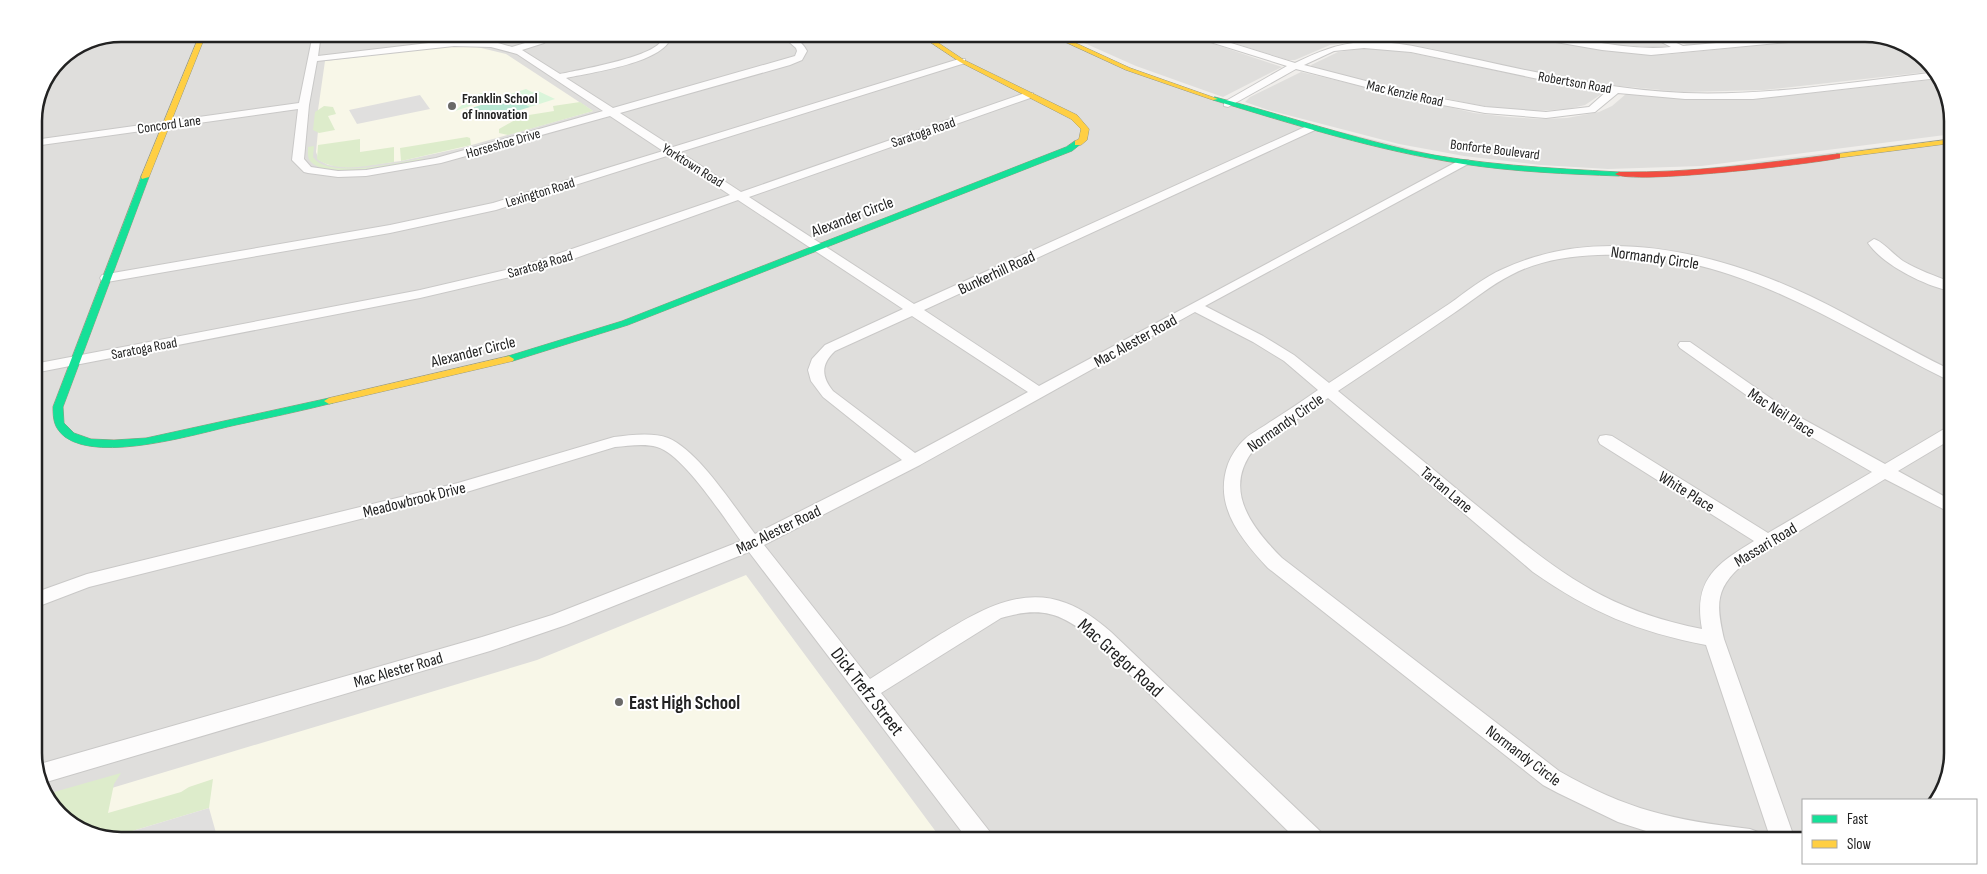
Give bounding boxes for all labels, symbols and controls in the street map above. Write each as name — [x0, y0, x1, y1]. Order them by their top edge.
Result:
street label: Robertson Road — [1537, 68, 1613, 97]
street label: Mac Kenzie Road — [1365, 76, 1445, 111]
place label: Franklin School of Innovation — [462, 90, 538, 123]
marker: Franklin School of Innovation — [446, 100, 458, 112]
street label: Concord Lane — [136, 112, 202, 137]
street label: Saratoga Road — [889, 114, 958, 151]
street label: Horseshoe Drive — [464, 125, 542, 162]
street label: Bonforte Boulevard — [1449, 136, 1541, 163]
street label: Yorktown Road — [659, 140, 727, 191]
street label: Lexington Road — [504, 174, 577, 211]
street label: Alexander Circle — [808, 193, 896, 242]
street label: Normandy Circle — [1609, 243, 1700, 274]
street label: Saratoga Road — [506, 247, 575, 282]
street label: Bunkerhill Road — [955, 247, 1038, 299]
street label: Mac Alester Road — [1091, 311, 1180, 372]
street label: Alexander Circle — [428, 333, 518, 372]
street label: Saratoga Road — [110, 334, 179, 363]
street label: Mac Neil Place — [1744, 384, 1818, 442]
street label: Normandy Circle — [1244, 390, 1328, 457]
street label: Tartan Lane — [1416, 463, 1476, 517]
street label: White Place — [1655, 468, 1718, 517]
street label: Meadowbrook Drive — [361, 479, 468, 522]
street label: Mac Alester Road — [733, 502, 824, 559]
street label: Massari Road — [1731, 519, 1801, 571]
street label: Mac Gregor Road — [1073, 614, 1167, 702]
street label: Dick Trefz Street — [825, 643, 908, 741]
street label: Mac Alester Road — [352, 649, 445, 692]
place label: East High School — [629, 692, 740, 715]
marker: East High School — [613, 696, 625, 708]
street label: Normandy Circle — [1482, 722, 1564, 791]
legend — [1802, 799, 1977, 864]
text: Fast — [1847, 810, 1869, 829]
text: Slow — [1847, 835, 1871, 854]

